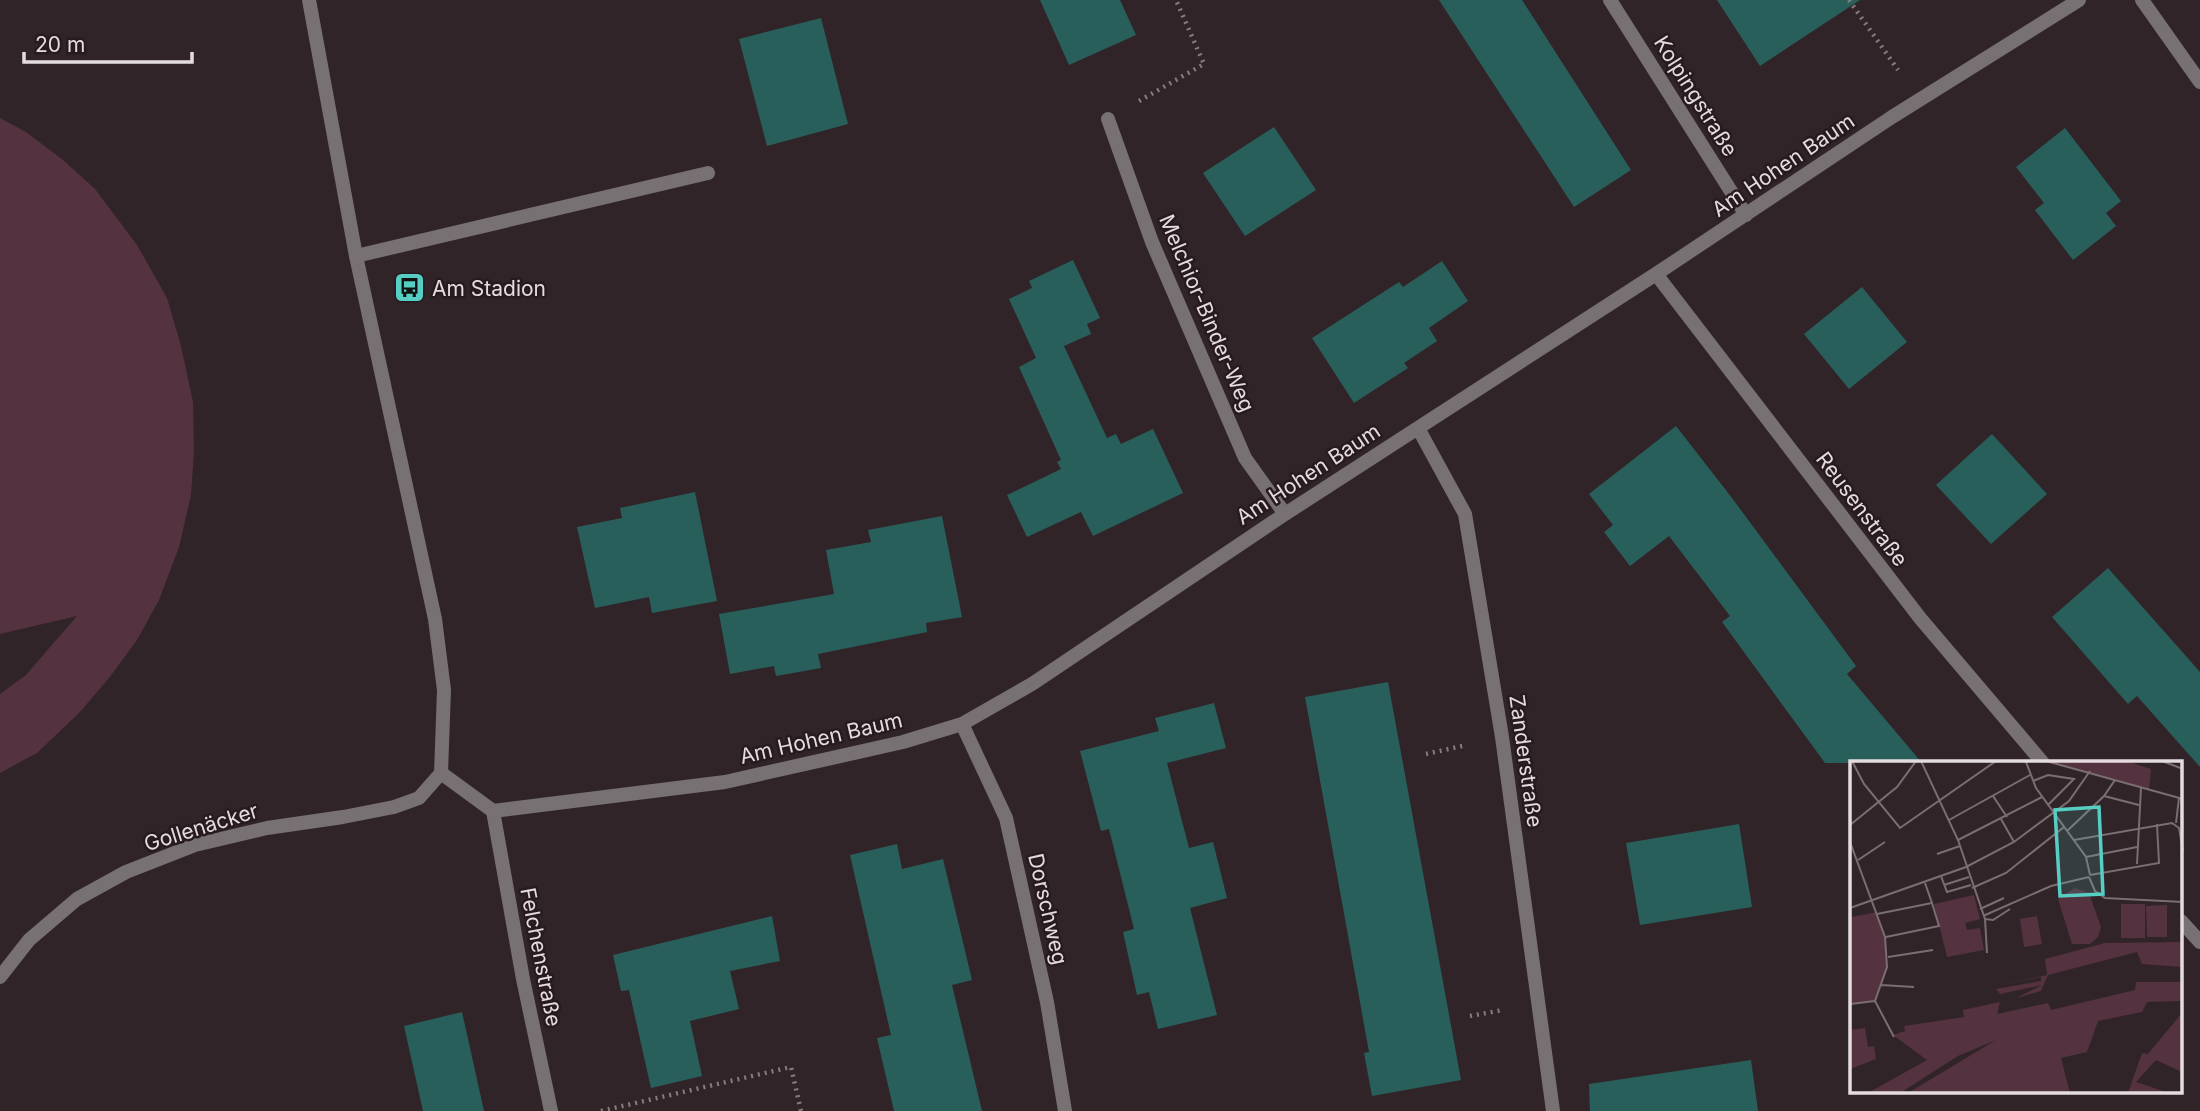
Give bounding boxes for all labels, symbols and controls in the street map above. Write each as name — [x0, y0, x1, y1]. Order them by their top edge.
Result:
scale bar — [24, 21, 192, 65]
street label: Kolpingstraße — [1649, 31, 1743, 161]
text: 20 m — [35, 32, 85, 57]
street label: Am Hohen Baum — [1707, 108, 1859, 222]
street label: Melchior-Binder-Weg — [1154, 211, 1260, 415]
bus stop icon: Am Stadion — [392, 271, 426, 305]
place label: Am Stadion — [432, 276, 546, 301]
street label: Am Hohen Baum — [1231, 418, 1385, 530]
street label: Reusenstraße — [1811, 447, 1913, 571]
street label: Zanderstraße — [1504, 693, 1548, 829]
street label: Am Hohen Baum — [737, 707, 905, 769]
inset map — [1850, 761, 2182, 1094]
street label: Gollenäcker — [141, 798, 261, 856]
street label: Dorschweg — [1023, 851, 1073, 967]
street label: Felchenstraße — [515, 886, 567, 1028]

